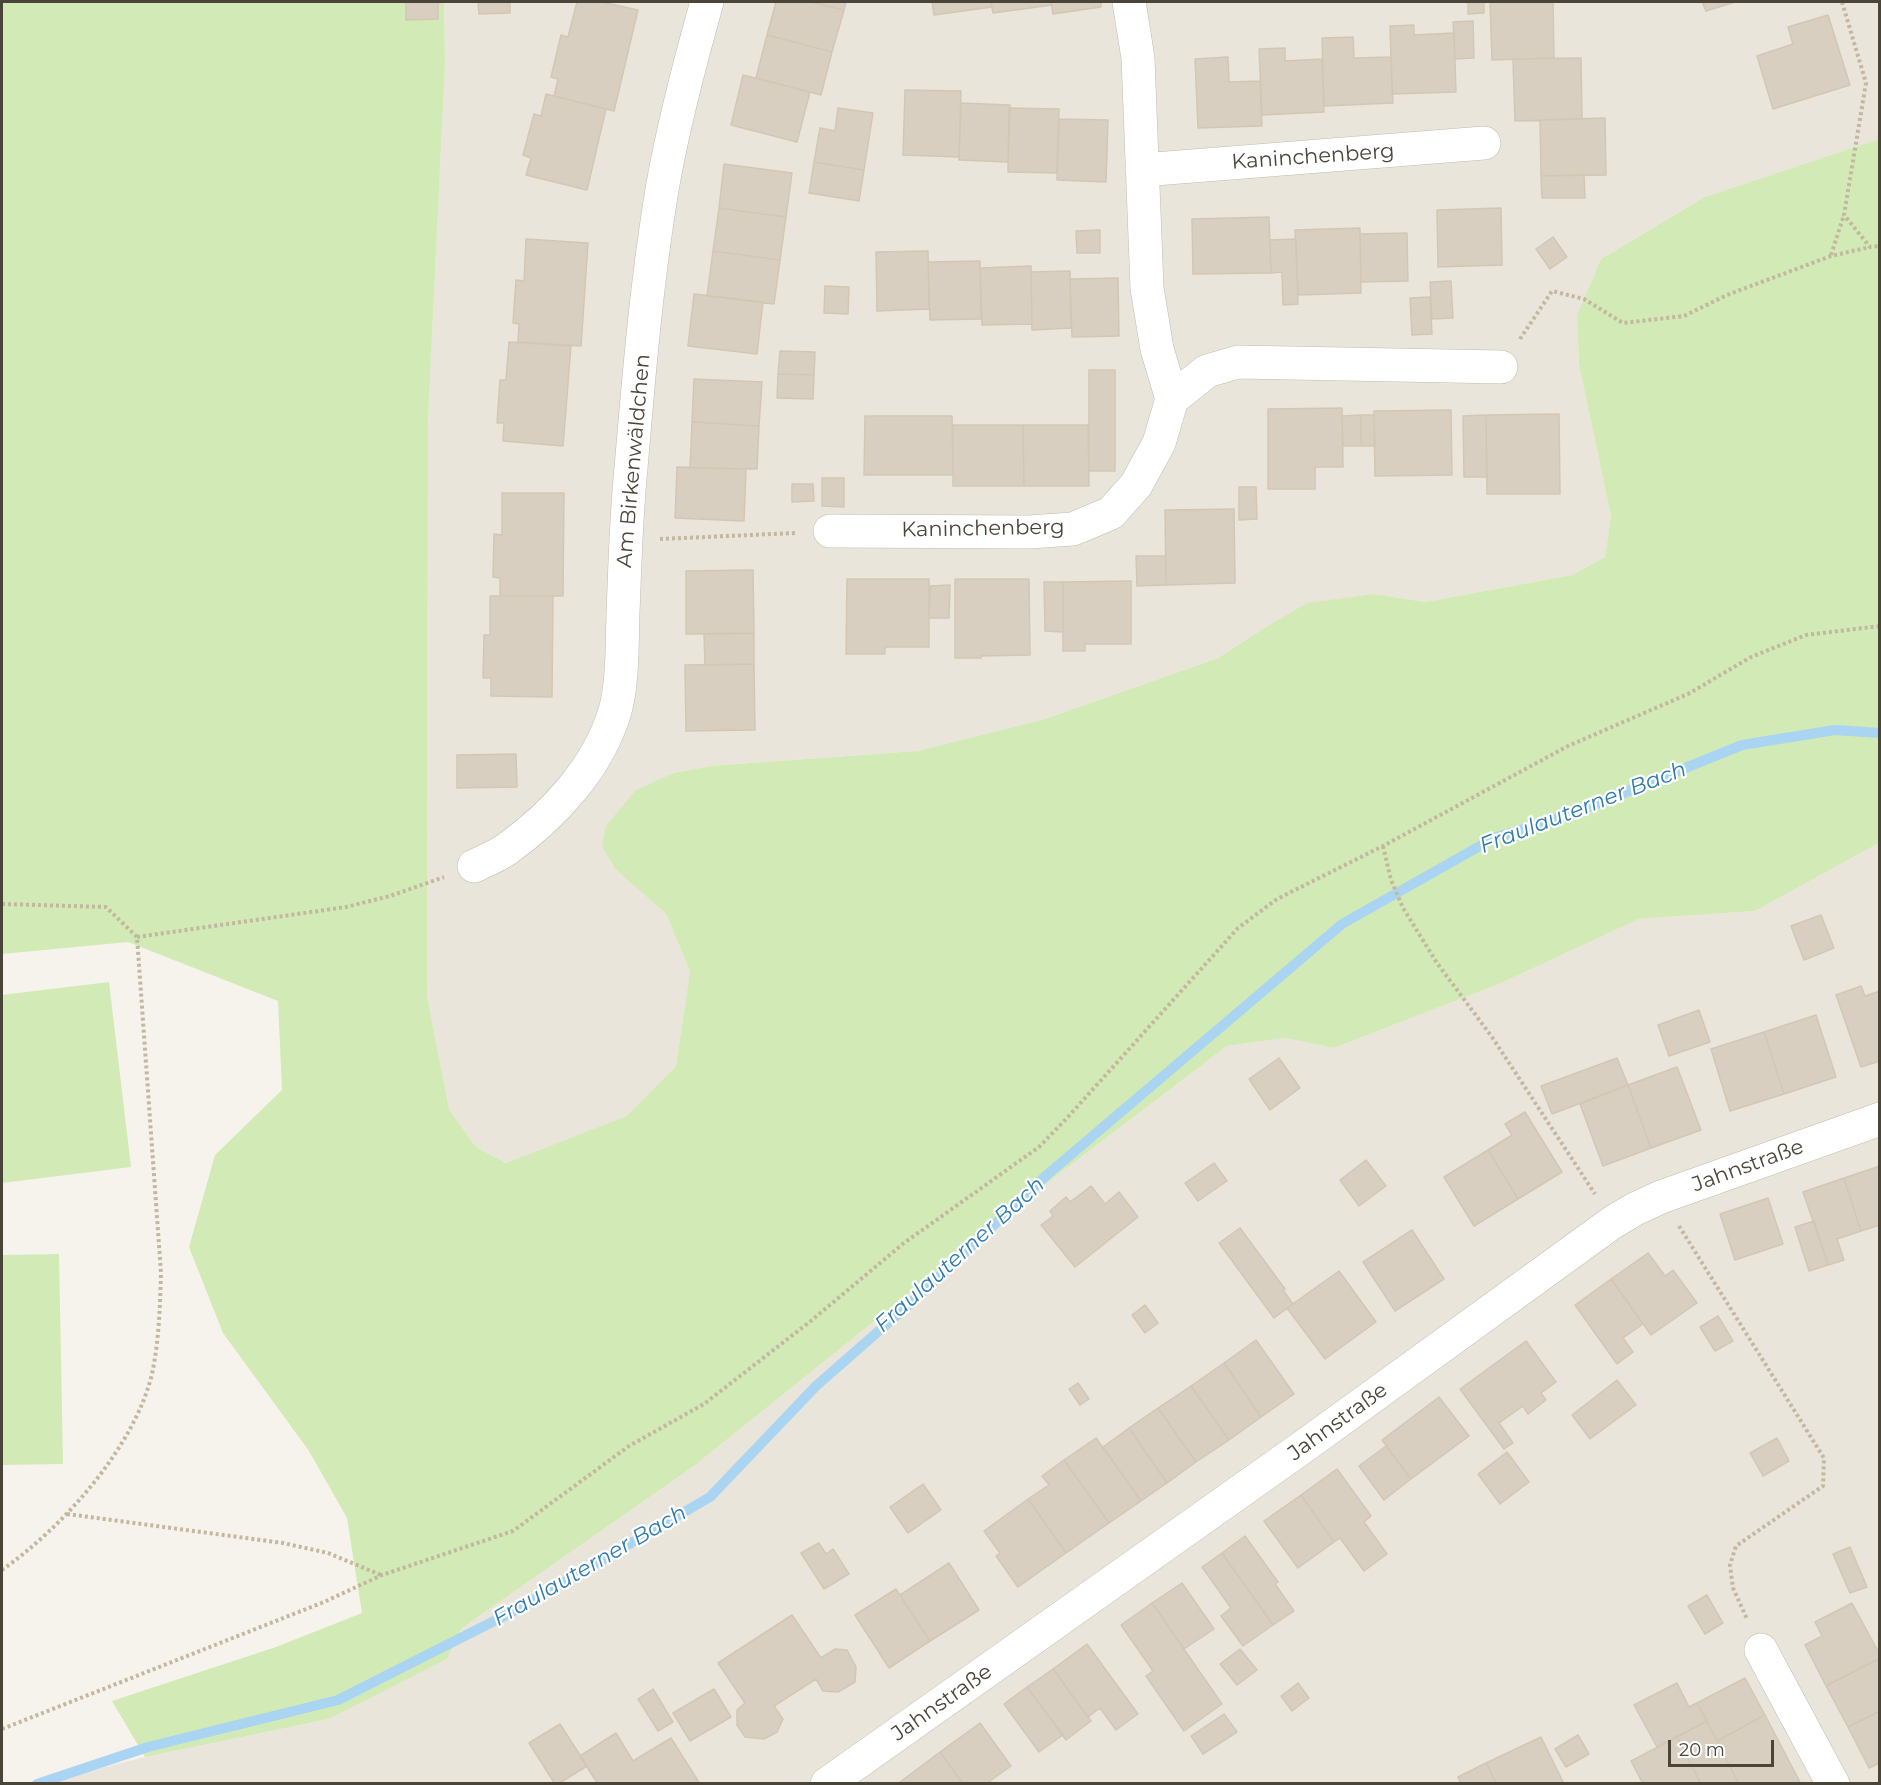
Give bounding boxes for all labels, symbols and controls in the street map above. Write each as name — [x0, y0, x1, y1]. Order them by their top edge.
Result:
street label: Kaninchenberg — [1231, 139, 1395, 175]
street label: Am Birkenwäldchen — [612, 353, 656, 569]
street label: Kaninchenberg — [901, 515, 1065, 543]
water label: Fraulauterner Bach — [1476, 756, 1690, 860]
street label: Jahnstraße — [1689, 1134, 1807, 1198]
water label: Fraulauterner Bach — [870, 1172, 1050, 1338]
street label: Jahnstraße — [1283, 1377, 1393, 1467]
water label: Fraulauterner Bach — [488, 1500, 692, 1632]
street label: Jahnstraße — [887, 1659, 997, 1747]
scale bar — [1671, 1728, 1778, 1766]
text: 20 m — [1679, 1739, 1725, 1761]

